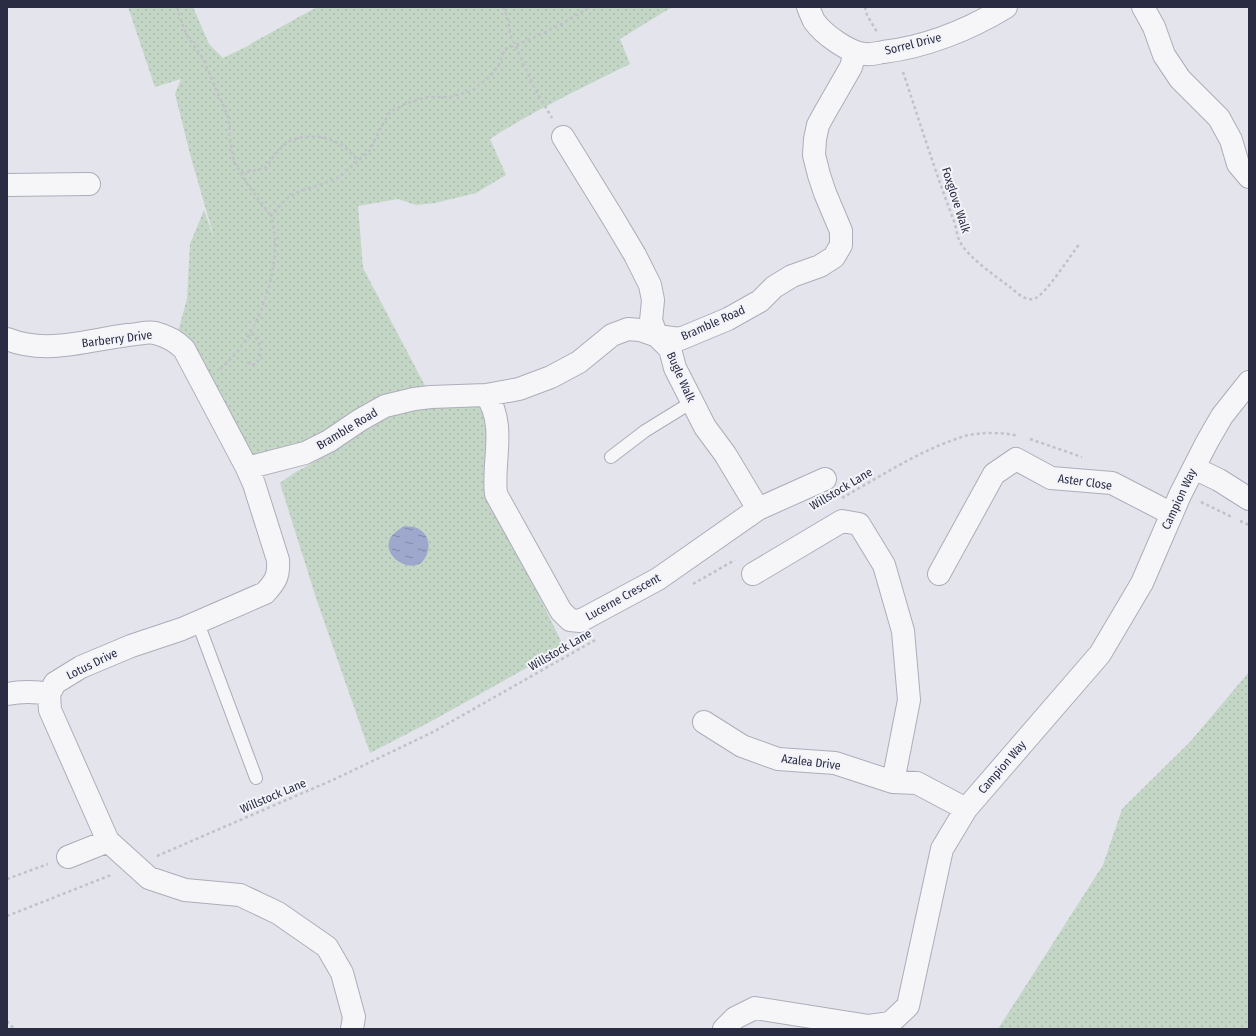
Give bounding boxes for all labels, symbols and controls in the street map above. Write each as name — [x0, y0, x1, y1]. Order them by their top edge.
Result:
street label: Sorrel Drive — [883, 30, 943, 58]
street label: Foxglove Walk — [939, 165, 973, 235]
street label: Bramble Road — [679, 303, 747, 343]
street label: Barberry Drive — [81, 328, 153, 350]
street label: Bugle Walk — [664, 350, 698, 405]
street label: Bramble Road — [314, 405, 380, 453]
street label: Willstock Lane — [807, 465, 875, 513]
street label: Campion Way — [1159, 466, 1199, 532]
street label: Aster Close — [1057, 471, 1113, 493]
street label: Lucerne Crescent — [583, 571, 663, 623]
street label: Willstock Lane — [526, 626, 594, 674]
street label: Lotus Drive — [64, 646, 120, 682]
street label: Campion Way — [975, 737, 1029, 796]
street label: Azalea Drive — [781, 751, 842, 773]
street label: Willstock Lane — [238, 776, 308, 816]

